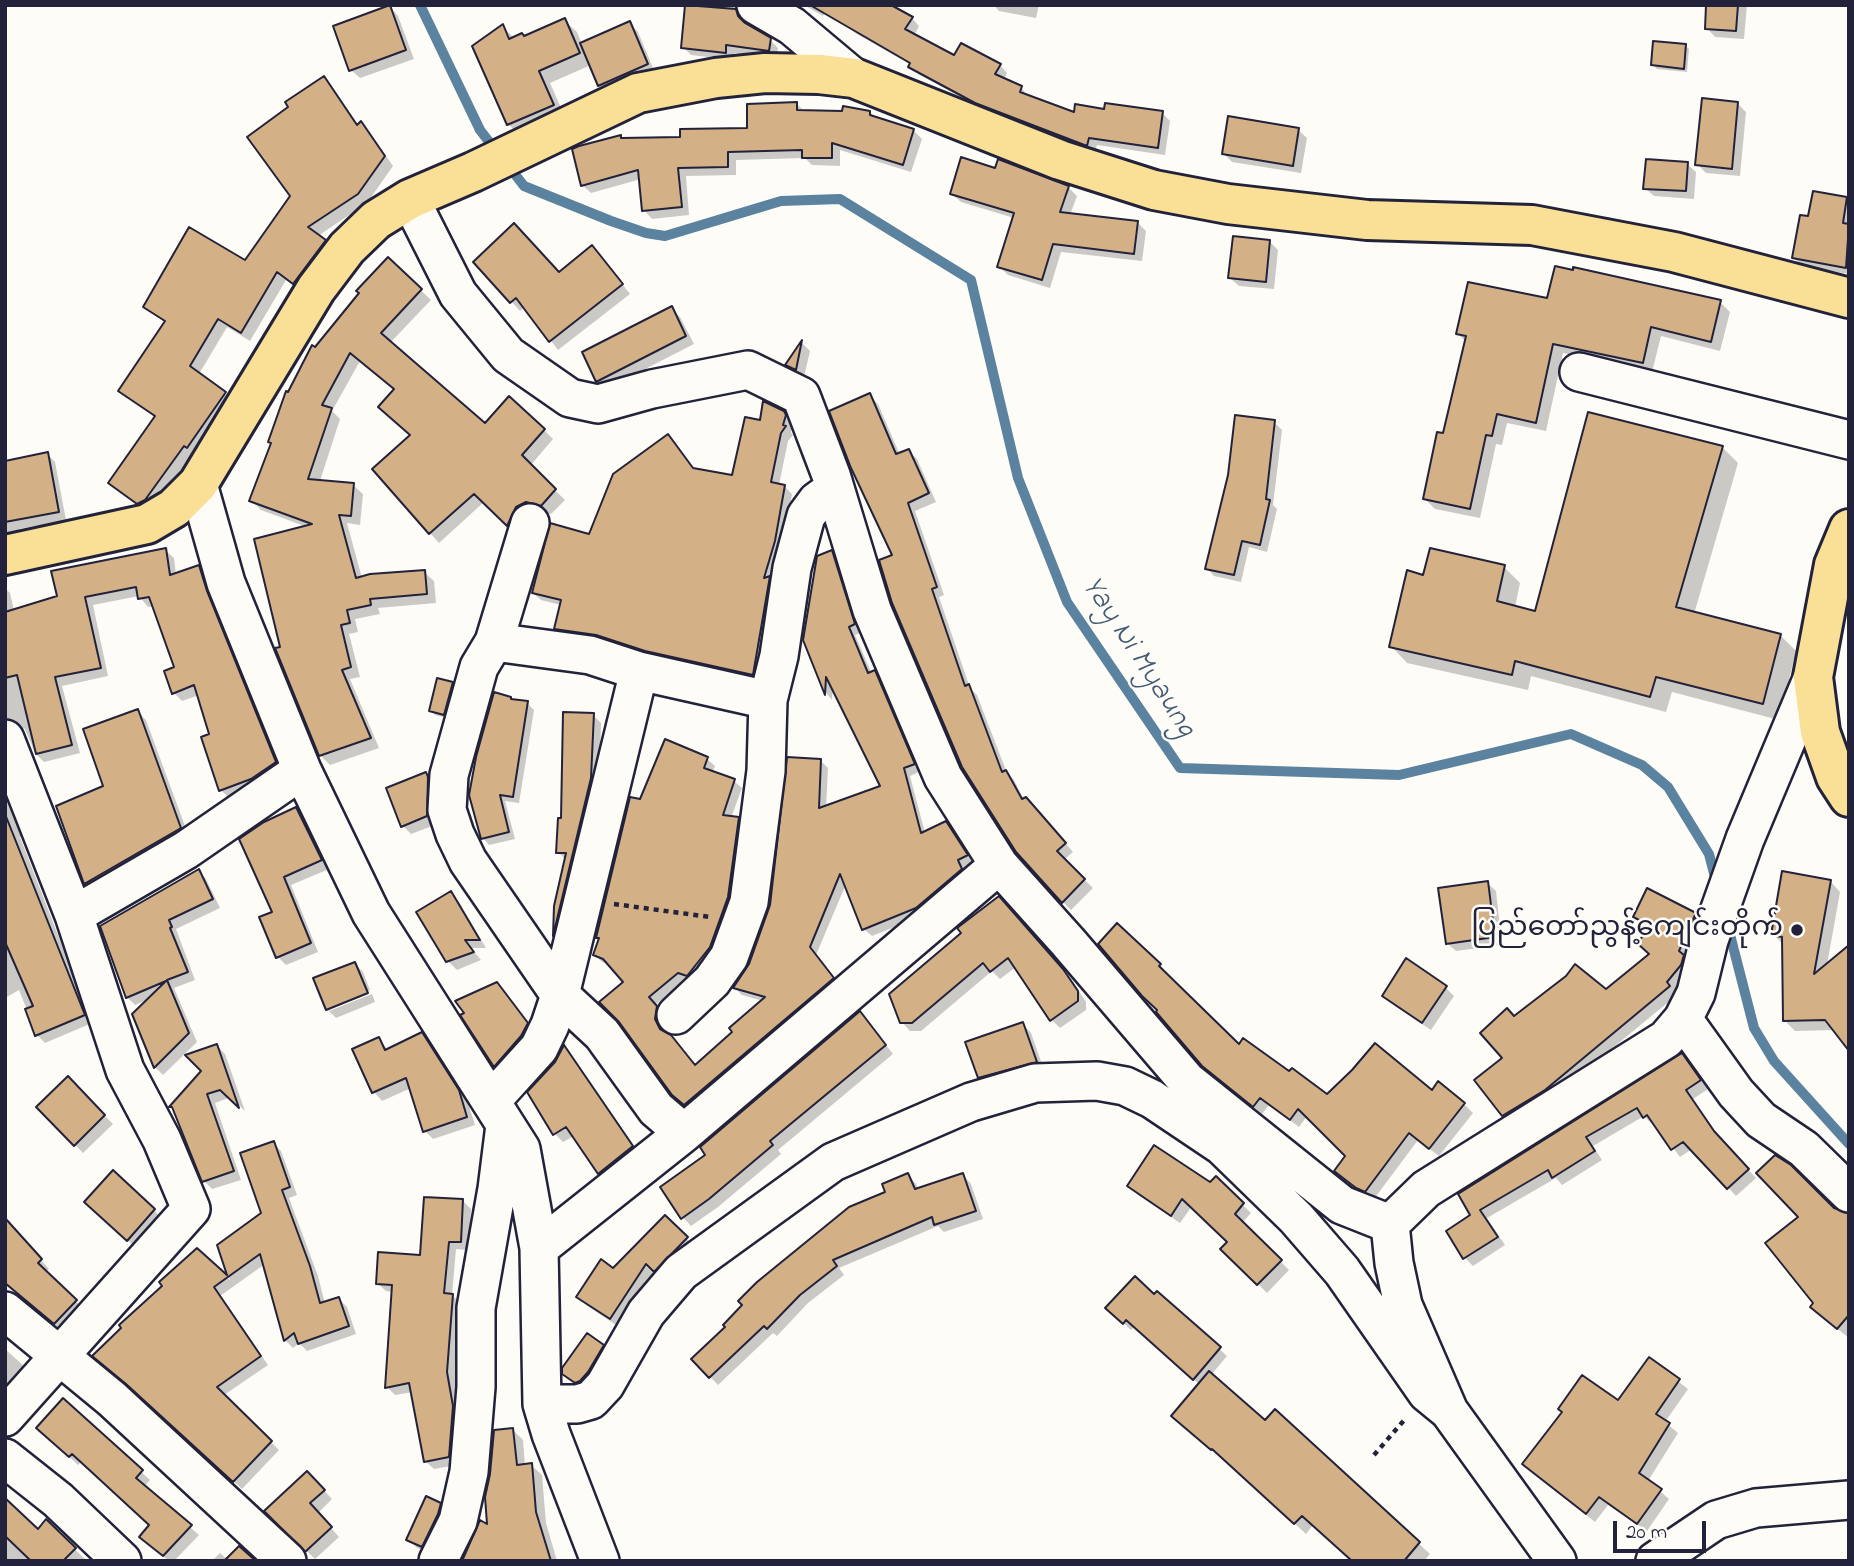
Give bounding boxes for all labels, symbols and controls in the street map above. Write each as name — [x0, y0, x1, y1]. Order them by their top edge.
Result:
water label: Yay Ni Myaung — [1072, 571, 1202, 745]
place label: ပြည်‌‌တော်ညွန့်ကျေင်းတိုက် — [1471, 913, 1783, 947]
marker: ပြည်‌‌တော်ညွန့်ကျေင်းတိုက် — [1789, 922, 1805, 938]
scale bar — [1616, 1506, 1709, 1550]
text: 20 m — [1626, 1518, 1667, 1548]

